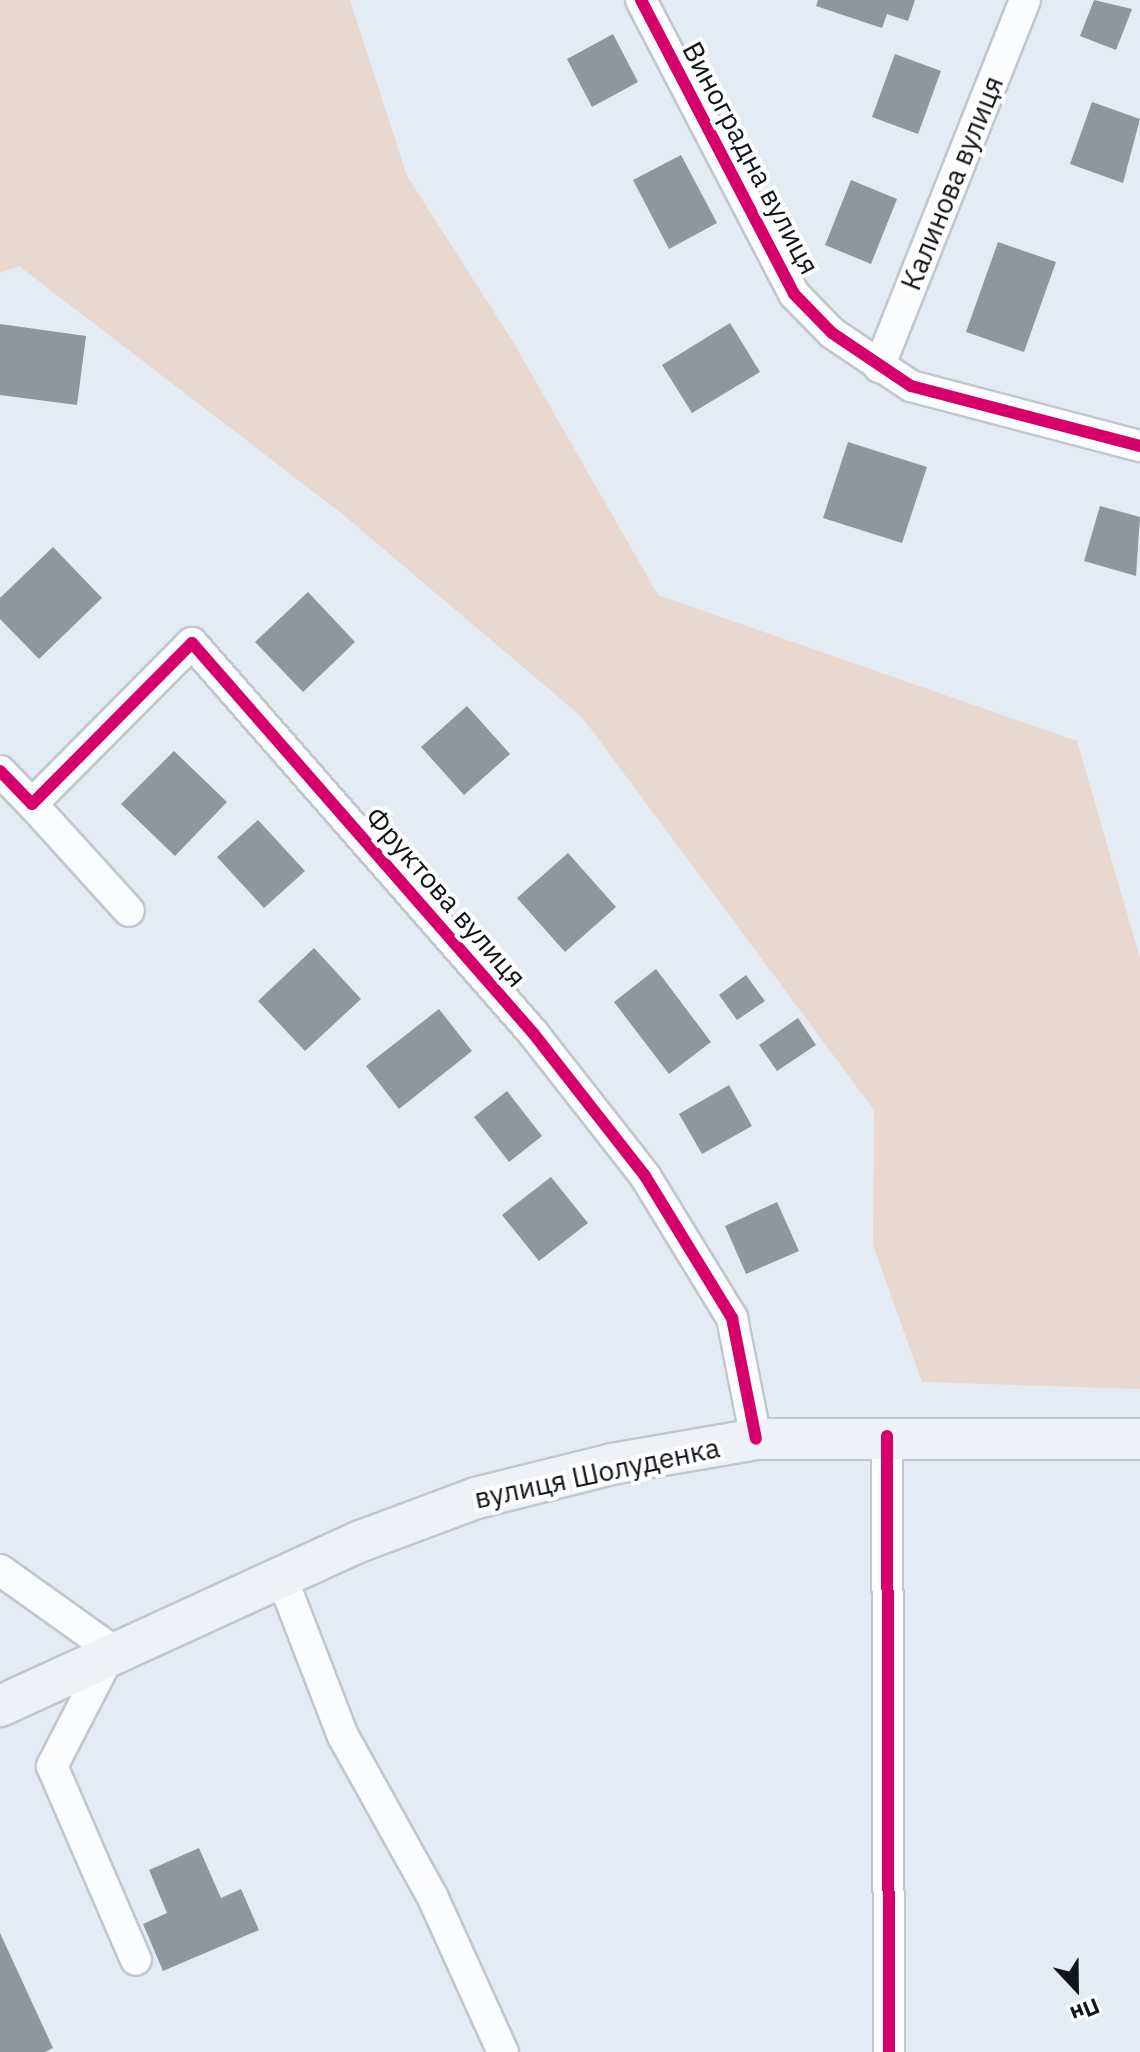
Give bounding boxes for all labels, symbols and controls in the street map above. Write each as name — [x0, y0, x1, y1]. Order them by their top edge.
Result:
street label: Виноградна вулиця — [675, 36, 827, 280]
street label: Калинова вулиця — [894, 71, 1010, 295]
street label: Фруктова вулиця — [359, 800, 533, 994]
street label: вулиця Шолуденка — [471, 1431, 723, 1515]
north arrow — [1036, 1948, 1116, 2028]
text: Пн — [1066, 1992, 1104, 2030]

